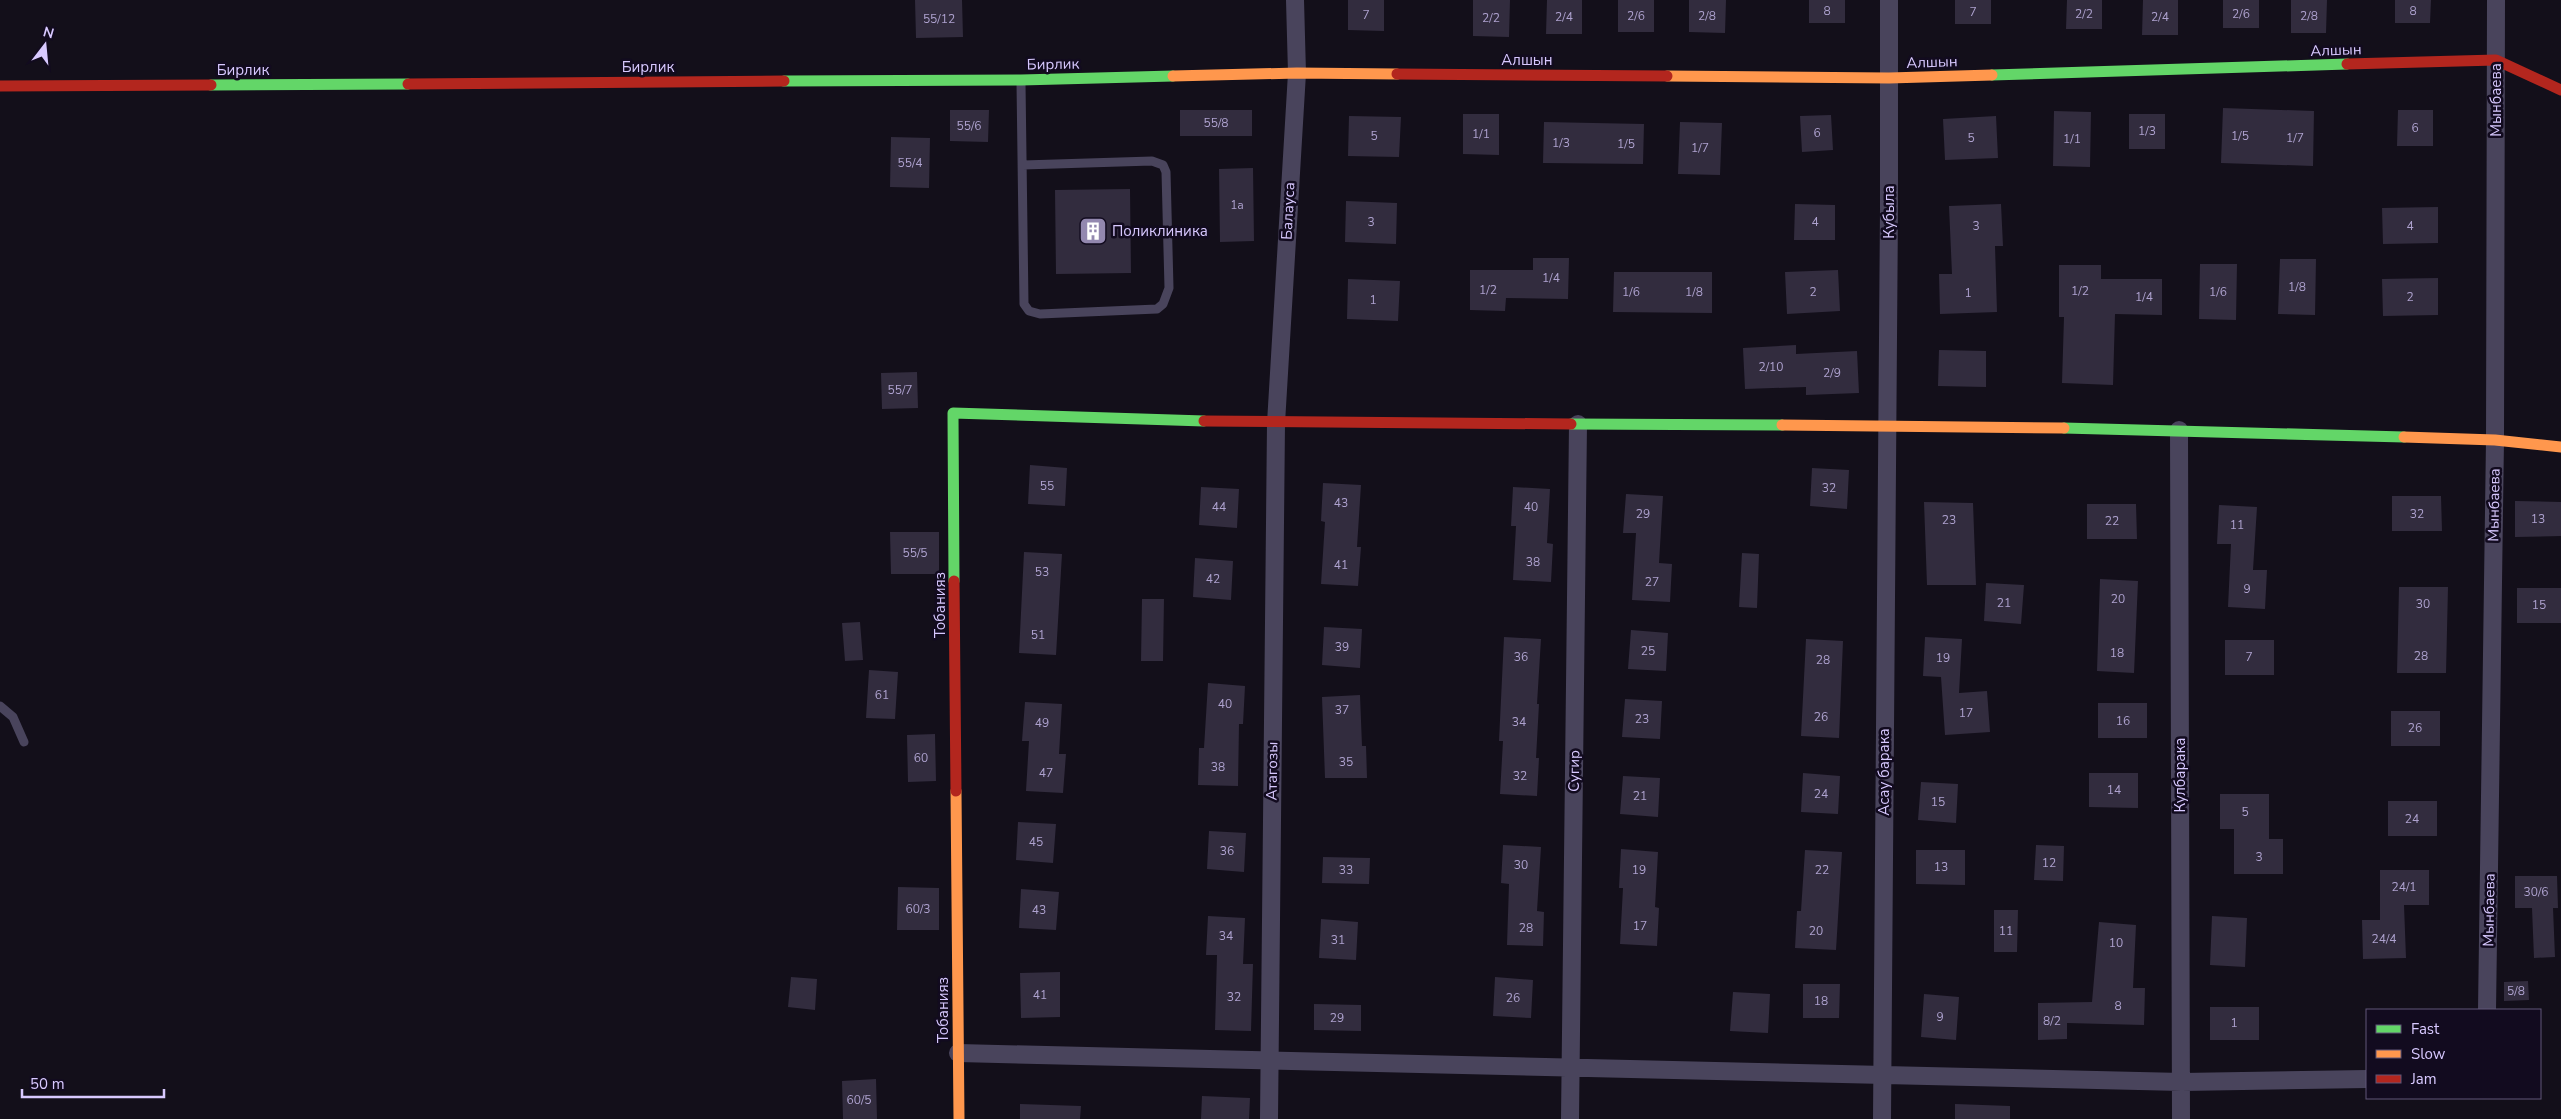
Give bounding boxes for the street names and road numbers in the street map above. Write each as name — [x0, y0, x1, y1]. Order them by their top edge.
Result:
street label: Алшын — [2310, 39, 2362, 61]
street label: Алшын — [1501, 50, 1553, 70]
street label: Алшын — [1906, 51, 1958, 73]
street label: Бирлик — [1026, 54, 1080, 74]
street label: Бирлик — [622, 57, 674, 77]
street label: Бирлик — [217, 60, 269, 80]
street label: Мынбаева — [2486, 63, 2506, 137]
street label: Балауса — [1277, 182, 1299, 240]
street label: Кубыла — [1879, 185, 1899, 239]
street label: Мынбаева — [2483, 468, 2505, 542]
street label: Тобанияз — [930, 572, 950, 638]
street label: Асау барака — [1874, 728, 1894, 816]
street label: Кулбарака — [2170, 738, 2190, 812]
street label: Атагозы — [1261, 742, 1283, 800]
street label: Сугир — [1564, 750, 1584, 792]
street label: Мынбаева — [2478, 873, 2500, 947]
street label: Тобанияз — [933, 977, 953, 1043]

